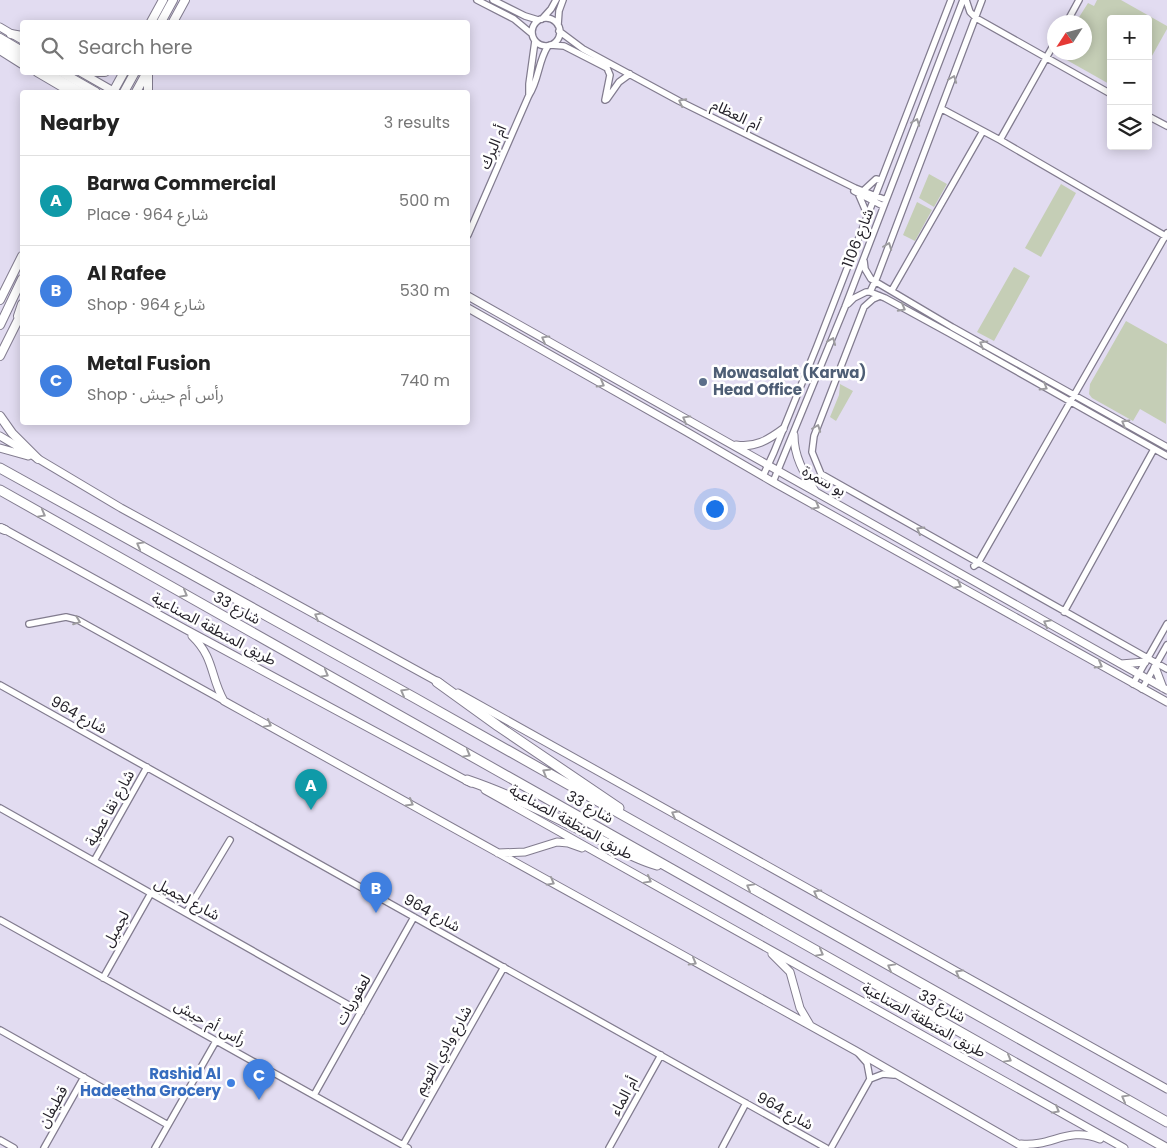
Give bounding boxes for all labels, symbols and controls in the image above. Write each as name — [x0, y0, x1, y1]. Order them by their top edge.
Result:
north arrow — [1047, 15, 1092, 60]
map controls — [1107, 15, 1152, 150]
button: + — [1107, 15, 1152, 60]
search box — [20, 20, 470, 75]
icon: search — [38, 34, 66, 62]
text: Search here — [78, 34, 192, 61]
button: − — [1107, 60, 1152, 105]
one-way arrow — [947, 75, 957, 83]
street label: أم العظام — [708, 94, 765, 136]
one-way arrow — [678, 98, 687, 108]
button: layers — [1107, 105, 1152, 150]
text: Nearby — [40, 108, 120, 137]
text: 3 results — [384, 111, 450, 134]
one-way arrow — [910, 118, 920, 127]
street label: أم البرك — [474, 121, 512, 173]
text: Barwa Commercial — [87, 170, 276, 197]
text: A — [50, 189, 62, 212]
text: 500 m — [399, 189, 450, 212]
text: Place · شارع 964 — [87, 203, 208, 226]
street label: شارع 1106 — [837, 205, 880, 271]
one-way arrow — [882, 243, 892, 251]
text: Al Rafee — [87, 260, 166, 287]
text: B — [51, 279, 61, 302]
text: 530 m — [400, 279, 450, 302]
text: Shop · شارع 964 — [87, 293, 205, 316]
one-way arrow — [897, 302, 906, 312]
one-way arrow — [541, 335, 550, 345]
one-way arrow — [825, 337, 836, 346]
one-way arrow — [979, 340, 988, 350]
text: Metal Fusion — [87, 350, 211, 377]
place label: Mowasalat (Karwa) Head Office — [713, 362, 866, 400]
text: C — [50, 369, 62, 392]
text: 740 m — [400, 369, 450, 392]
marker: Mowasalat (Karwa) Head Office — [697, 376, 709, 388]
one-way arrow — [596, 377, 605, 387]
one-way arrow — [1039, 380, 1048, 390]
text: Shop · رأس أم حيش — [87, 383, 224, 406]
one-way arrow — [683, 415, 692, 425]
one-way arrow — [1121, 419, 1130, 429]
one-way arrow — [811, 425, 821, 433]
street label: بو سمرة — [799, 460, 850, 501]
your location — [702, 496, 728, 522]
one-way arrow — [810, 500, 819, 510]
one-way arrow — [37, 508, 46, 518]
one-way arrow — [916, 527, 925, 537]
one-way arrow — [136, 541, 145, 551]
one-way arrow — [952, 579, 961, 589]
street label: شارع 33 — [209, 586, 265, 631]
street label: طريق المنطقة الصناعية — [148, 587, 280, 670]
one-way arrow — [179, 588, 188, 598]
one-way arrow — [314, 612, 323, 622]
one-way arrow — [72, 615, 81, 625]
one-way arrow — [1044, 619, 1053, 629]
one-way arrow — [1094, 659, 1103, 669]
one-way arrow — [320, 667, 329, 677]
one-way arrow — [401, 688, 410, 698]
street label: شارع 964 — [46, 690, 112, 741]
one-way arrow — [262, 718, 271, 728]
one-way arrow — [462, 747, 471, 757]
street label: شارع نقا عطية — [80, 766, 141, 851]
one-way arrow — [542, 768, 551, 778]
pin: A — [295, 769, 327, 810]
street label: طريق المنطقة الصناعية — [506, 779, 637, 864]
street label: شارع 33 — [562, 785, 618, 830]
one-way arrow — [404, 797, 413, 807]
one-way arrow — [672, 811, 681, 821]
street label: شارع لجميل — [150, 872, 224, 927]
pin: B — [360, 872, 392, 913]
one-way arrow — [643, 874, 652, 884]
one-way arrow — [546, 876, 555, 886]
one-way arrow — [746, 883, 755, 893]
street label: شارع 964 — [399, 888, 465, 939]
one-way arrow — [814, 890, 823, 900]
street label: لجميل — [97, 907, 134, 951]
one-way arrow — [815, 947, 824, 957]
one-way arrow — [688, 956, 697, 966]
one-way arrow — [888, 963, 897, 973]
one-way arrow — [956, 969, 965, 979]
street label: لعقوريات — [330, 971, 375, 1029]
street label: طريق المنطقة الصناعية — [859, 977, 990, 1062]
street label: شارع 33 — [914, 984, 970, 1029]
street label: رأس أم حيش — [170, 994, 250, 1052]
street label: شارع وادي التويم — [409, 1001, 478, 1099]
one-way arrow — [1002, 1052, 1011, 1062]
pin: C — [243, 1059, 275, 1100]
place label: Rashid Al Hadeetha Grocery — [80, 1063, 222, 1101]
street label: أم الماء — [604, 1072, 644, 1119]
marker: Rashid Al Hadeetha Grocery — [225, 1077, 237, 1089]
street label: قطيفان — [32, 1082, 73, 1132]
street label: شارع 964 — [752, 1086, 818, 1137]
one-way arrow — [1121, 1095, 1130, 1105]
one-way arrow — [1051, 1104, 1060, 1114]

